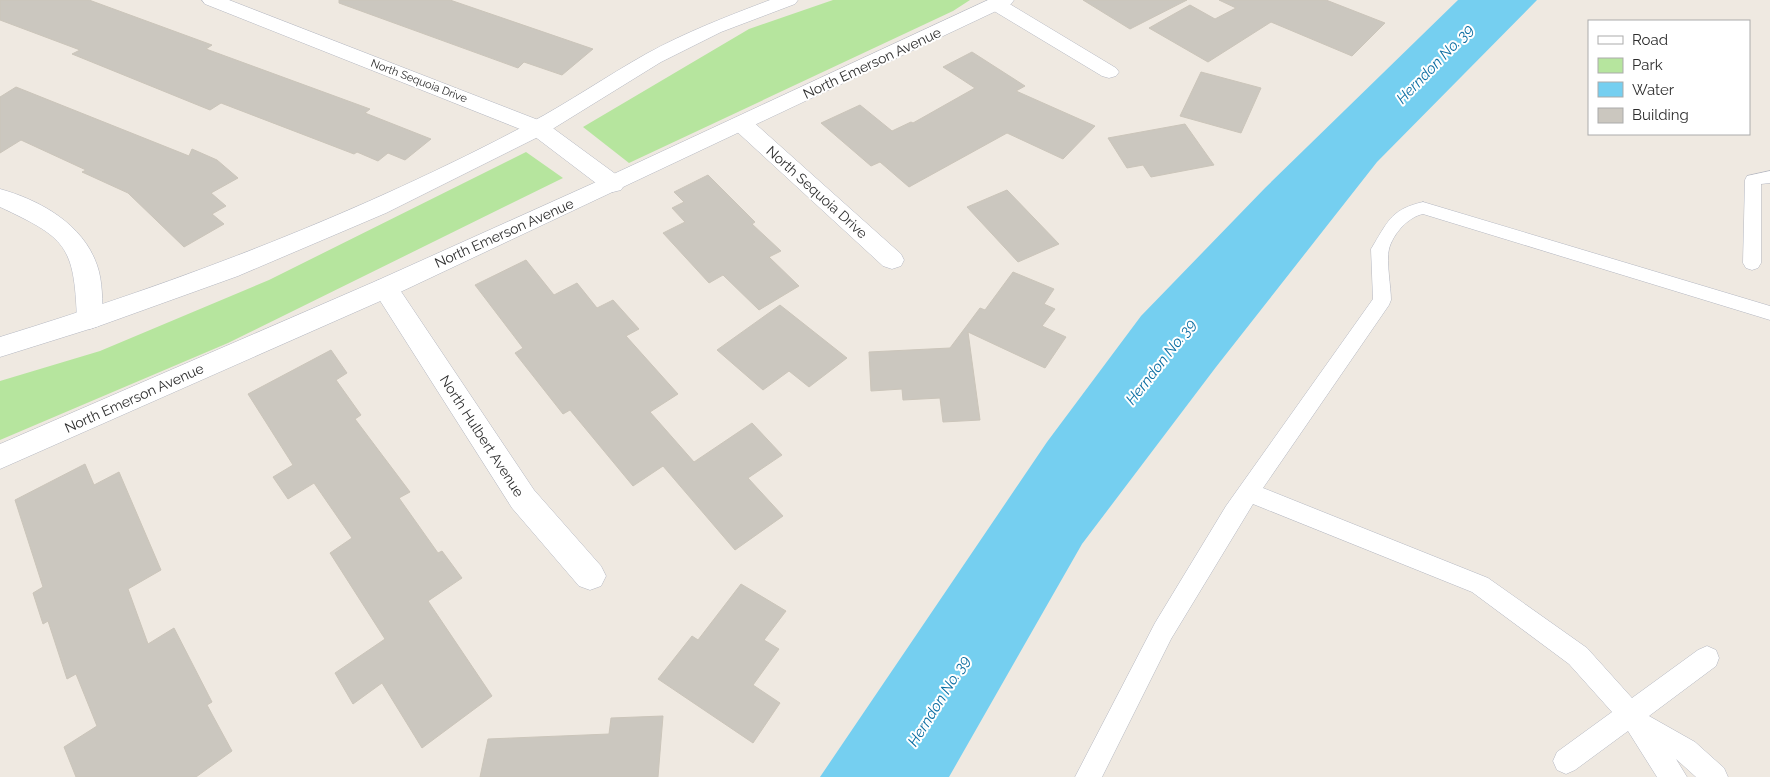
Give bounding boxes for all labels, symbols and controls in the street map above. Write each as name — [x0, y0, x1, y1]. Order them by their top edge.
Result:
legend — [1588, 20, 1750, 135]
water label: Herndon No. 39 — [1393, 21, 1477, 107]
street label: North Emerson Avenue — [800, 24, 944, 102]
text: Road — [1632, 31, 1668, 49]
text: Park — [1632, 56, 1663, 74]
street label: North Sequoia Drive — [369, 57, 470, 106]
text: Water — [1632, 81, 1675, 99]
text: Building — [1632, 106, 1689, 124]
street label: North Sequoia Drive — [763, 143, 871, 241]
street label: North Emerson Avenue — [432, 195, 576, 271]
water label: Herndon No. 39 — [1122, 316, 1200, 408]
street label: North Emerson Avenue — [62, 360, 206, 436]
street label: North Hulbert Avenue — [437, 372, 527, 500]
water label: Herndon No. 39 — [904, 652, 974, 750]

